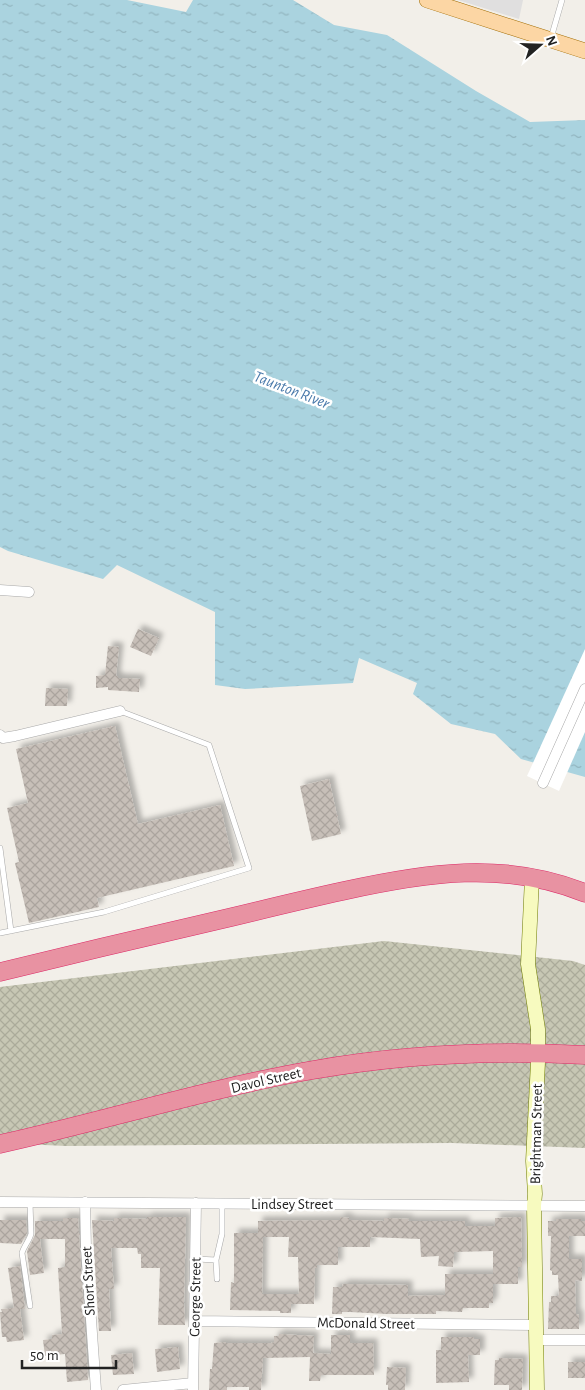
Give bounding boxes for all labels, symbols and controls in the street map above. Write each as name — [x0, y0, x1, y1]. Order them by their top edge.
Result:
north arrow — [515, 20, 565, 70]
text: N — [543, 34, 560, 48]
water label: Taunton River — [252, 368, 332, 412]
street label: Davol Street — [230, 1065, 303, 1096]
street label: Brightman Street — [528, 1083, 545, 1184]
street label: Lindsey Street — [251, 1197, 333, 1212]
street label: Short Street — [79, 1246, 98, 1316]
street label: George Street — [187, 1257, 204, 1337]
street label: McDonald Street — [317, 1315, 415, 1332]
scale bar — [22, 1338, 116, 1370]
text: 50 m — [30, 1348, 59, 1363]

